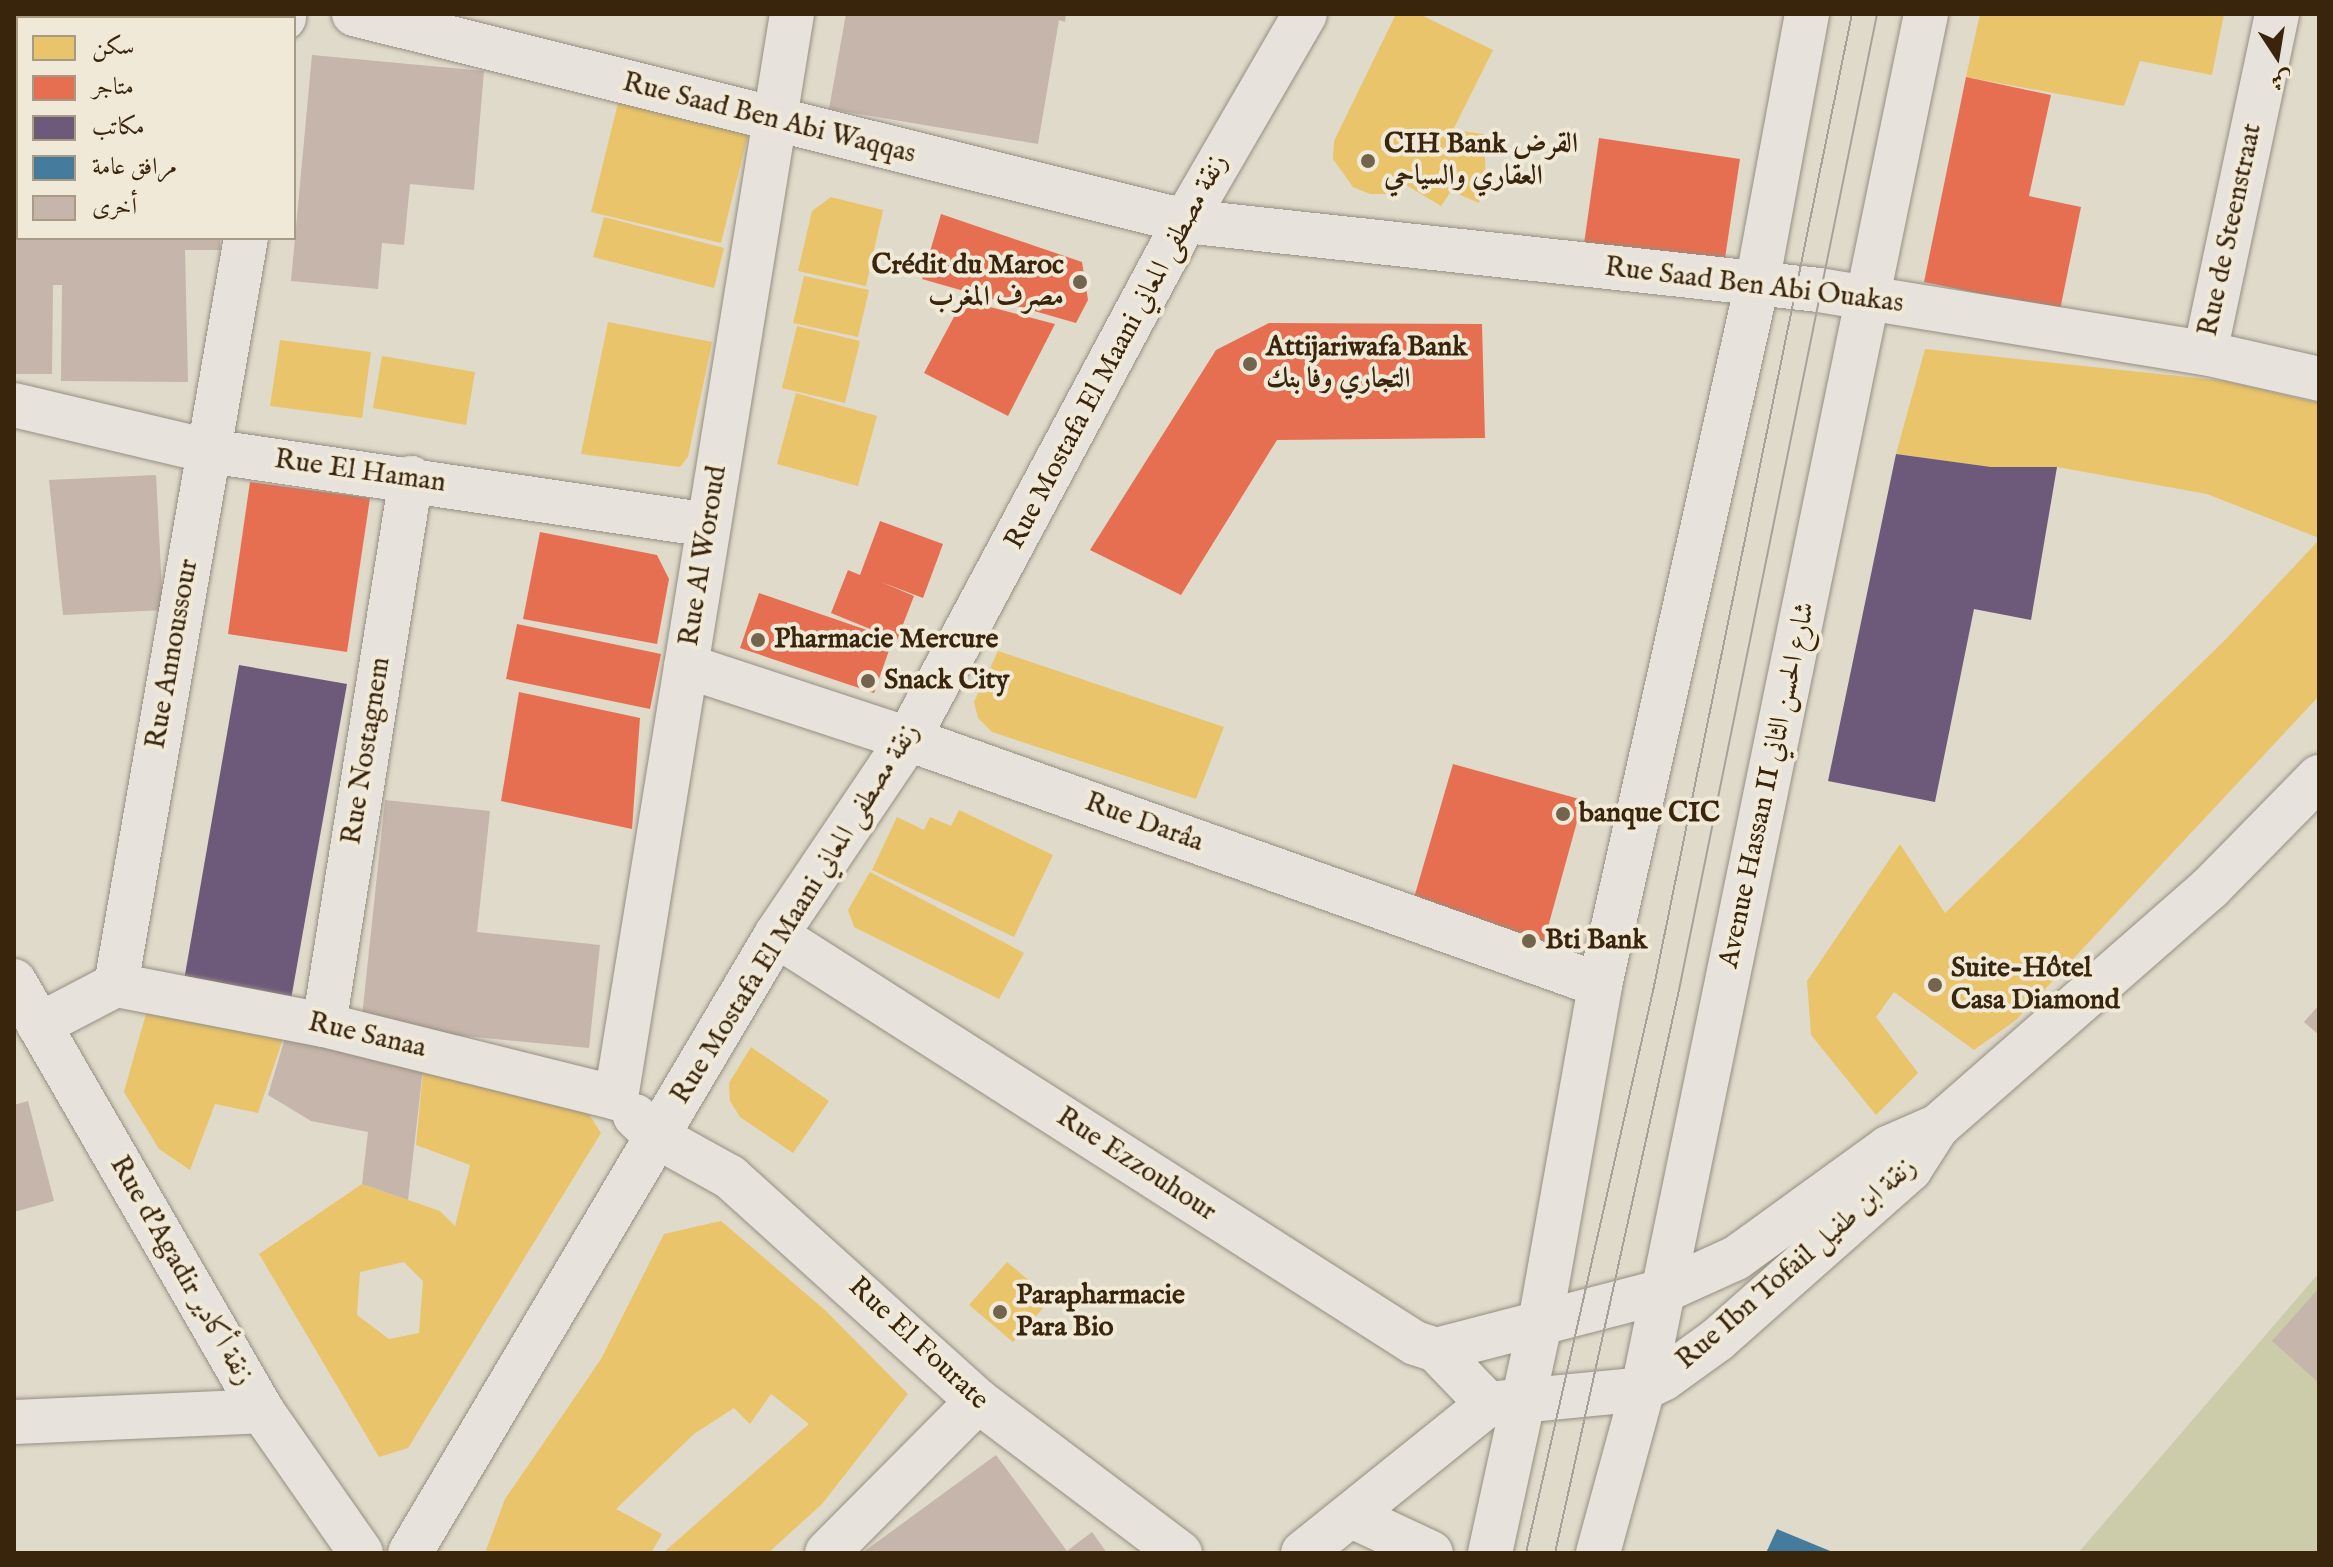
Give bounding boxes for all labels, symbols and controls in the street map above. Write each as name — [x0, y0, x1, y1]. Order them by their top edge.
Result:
legend — [16, 16, 296, 240]
north arrow — [2237, 16, 2317, 96]
text: سكن — [92, 32, 135, 63]
text: ش — [2268, 64, 2296, 95]
street label: Rue Saad Ben Abi Waqqas — [619, 66, 919, 172]
text: متاجر — [92, 72, 134, 103]
text: مكاتب — [92, 112, 145, 143]
street label: Rue de Steenstraat — [2192, 121, 2270, 339]
place label: CIH Bank القرض العقاري والسياحي — [1384, 128, 1578, 194]
street label: Rue Mostafa El Maani زنقة مصطفى المعاني — [998, 149, 1236, 555]
text: مرافق عامة — [92, 152, 177, 183]
marker: CIH Bank القرض العقاري والسياحي — [1359, 152, 1377, 170]
text: أخرى — [92, 192, 137, 223]
place label: Crédit du Maroc مصرف المغرب — [872, 249, 1064, 315]
street label: Rue Saad Ben Abi Ouakas — [1603, 251, 1905, 321]
marker: Crédit du Maroc مصرف المغرب — [1071, 273, 1089, 291]
place label: Attijariwafa Bank التجاري وفا بنك — [1266, 331, 1467, 397]
marker: Attijariwafa Bank التجاري وفا بنك — [1241, 355, 1259, 373]
street label: Rue El Haman — [272, 443, 448, 501]
street label: Rue Al Woroud — [673, 463, 735, 649]
street label: Rue Annoussour — [140, 556, 206, 752]
street label: Avenue Hassan II شارع الحسن الثاني — [1713, 599, 1823, 971]
place label: Pharmacie Mercure — [774, 623, 998, 657]
marker: Pharmacie Mercure — [749, 631, 767, 649]
street label: Rue Nostagnem — [336, 655, 398, 847]
place label: Snack City — [884, 664, 1009, 698]
marker: Snack City — [859, 672, 877, 690]
street label: Rue Mostafa El Maani زنقة مصطفى المعاني — [664, 717, 928, 1111]
street label: Rue Darâa — [1080, 786, 1208, 860]
place label: banque CIC — [1579, 797, 1720, 831]
marker: banque CIC — [1554, 805, 1572, 823]
place label: Bti Bank — [1545, 924, 1647, 958]
marker: Bti Bank — [1520, 932, 1538, 950]
place label: Suite-Hôtel Casa Diamond — [1951, 952, 2120, 1018]
marker: Suite-Hôtel Casa Diamond — [1926, 976, 1944, 994]
street label: Rue Sanaa — [305, 1006, 429, 1066]
street label: Rue Ezzouhour — [1050, 1101, 1222, 1229]
street label: Rue d'Agadir زنقة أكادير — [102, 1150, 260, 1392]
street label: Rue Ibn Tofail زنقة ابن طفيل — [1670, 1151, 1924, 1377]
street label: Rue El Fourate — [841, 1270, 995, 1418]
place label: Parapharmacie Para Bio — [1016, 1279, 1185, 1345]
marker: Parapharmacie Para Bio — [991, 1303, 1009, 1321]

